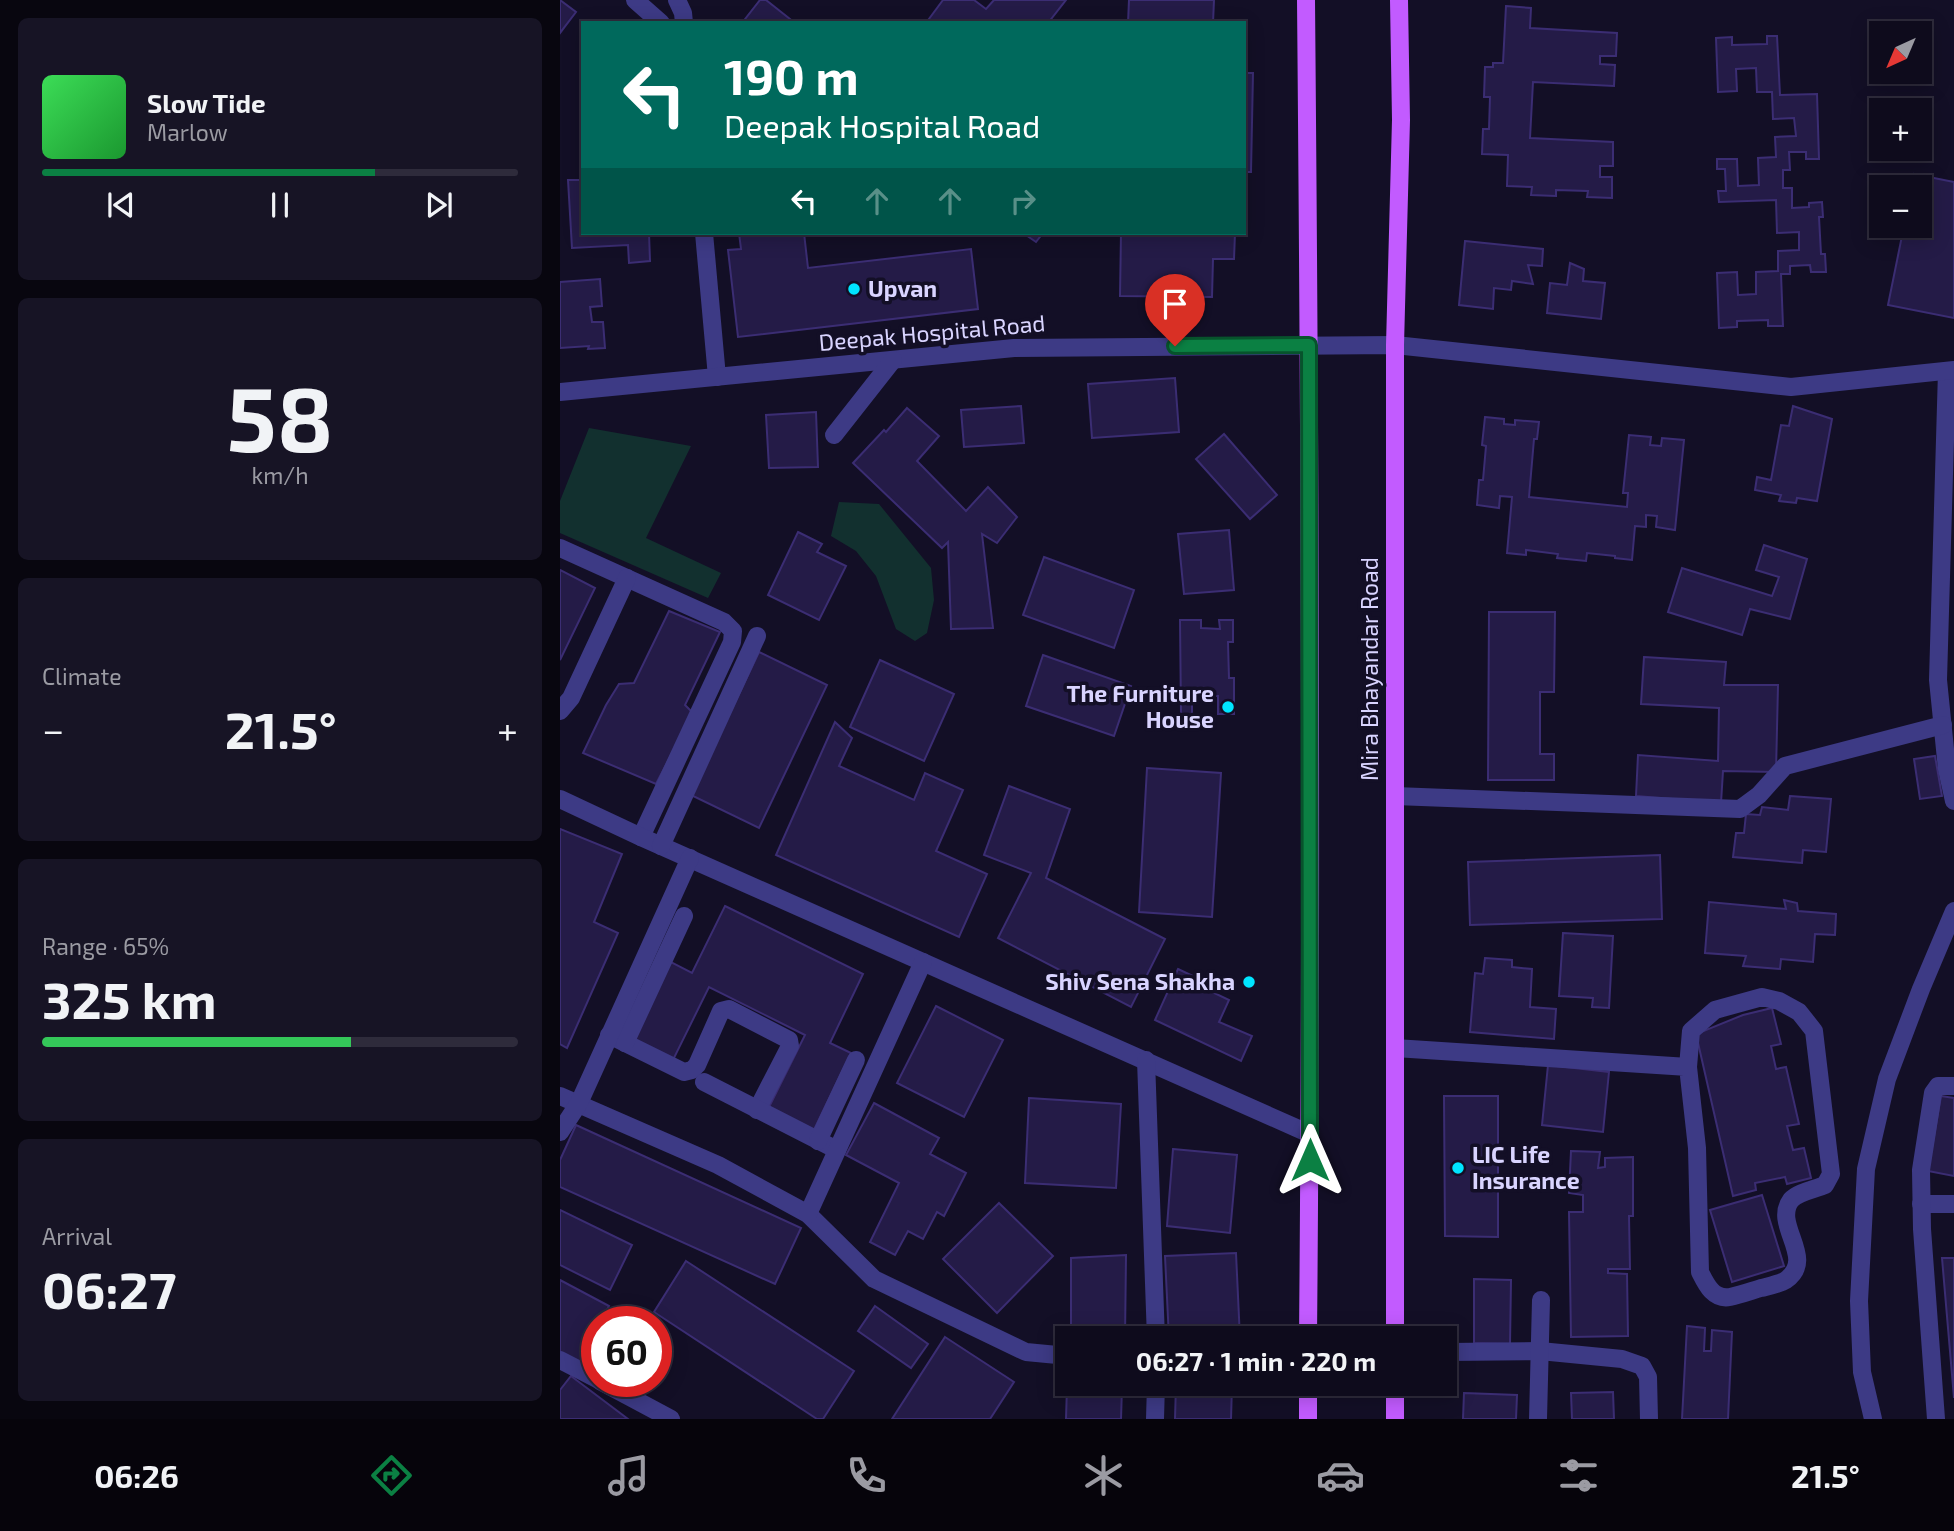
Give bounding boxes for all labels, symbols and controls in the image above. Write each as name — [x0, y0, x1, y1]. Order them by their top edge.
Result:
north arrow — [1869, 21, 1932, 84]
map controls — [1869, 21, 1932, 238]
text: 190 m — [724, 46, 859, 105]
icon: left — [609, 49, 700, 140]
text: Slow Tide — [147, 87, 266, 118]
button: + — [1869, 98, 1932, 161]
text: Deepak Hospital Road — [724, 106, 1040, 144]
text: Marlow — [147, 118, 228, 146]
button: − — [1869, 175, 1932, 238]
icon: left — [785, 182, 823, 220]
icon: ahead — [858, 182, 896, 220]
icon: ahead — [931, 182, 969, 220]
icon: right — [1004, 182, 1042, 220]
icon: previous — [102, 186, 140, 224]
icon: pause — [261, 186, 299, 224]
icon: next — [420, 186, 458, 224]
place label: Upvan — [868, 274, 937, 302]
pin — [1145, 274, 1205, 346]
marker: Upvan — [846, 281, 862, 297]
icon: arrive — [1156, 285, 1194, 323]
street label: Deepak Hospital Road — [817, 308, 1046, 356]
text: 58 — [227, 361, 333, 470]
text: km/h — [251, 461, 309, 489]
street label: Mira Bhayandar Road — [1355, 557, 1383, 781]
text: Climate — [42, 662, 122, 690]
place label: The Furniture House — [1067, 679, 1214, 733]
text: 21.5° — [225, 697, 337, 759]
marker: The Furniture House — [1220, 699, 1236, 715]
text: − — [42, 706, 64, 752]
text: + — [497, 706, 518, 752]
text: Range · 65% — [42, 932, 169, 960]
text: 325 km — [42, 967, 217, 1029]
place label: Shiv Sena Shakha — [1045, 967, 1235, 995]
marker: Shiv Sena Shakha — [1241, 974, 1257, 990]
position arrow — [1273, 1123, 1347, 1197]
place label: LIC Life Insurance — [1472, 1140, 1580, 1194]
marker: LIC Life Insurance — [1450, 1160, 1466, 1176]
text: Arrival — [42, 1222, 112, 1250]
text: 06:27 — [42, 1257, 177, 1319]
speed limit sign: 60 — [581, 1306, 672, 1397]
text: 06:27 · 1 min · 220 m — [1136, 1345, 1376, 1376]
icon: directions — [367, 1451, 416, 1500]
icon: music — [604, 1451, 653, 1500]
icon: phone — [842, 1451, 891, 1500]
icon: climate — [1079, 1451, 1128, 1500]
icon: car — [1316, 1451, 1365, 1500]
icon: filters — [1554, 1451, 1603, 1500]
text: 06:26 — [94, 1456, 179, 1494]
text: 21.5° — [1791, 1456, 1860, 1494]

